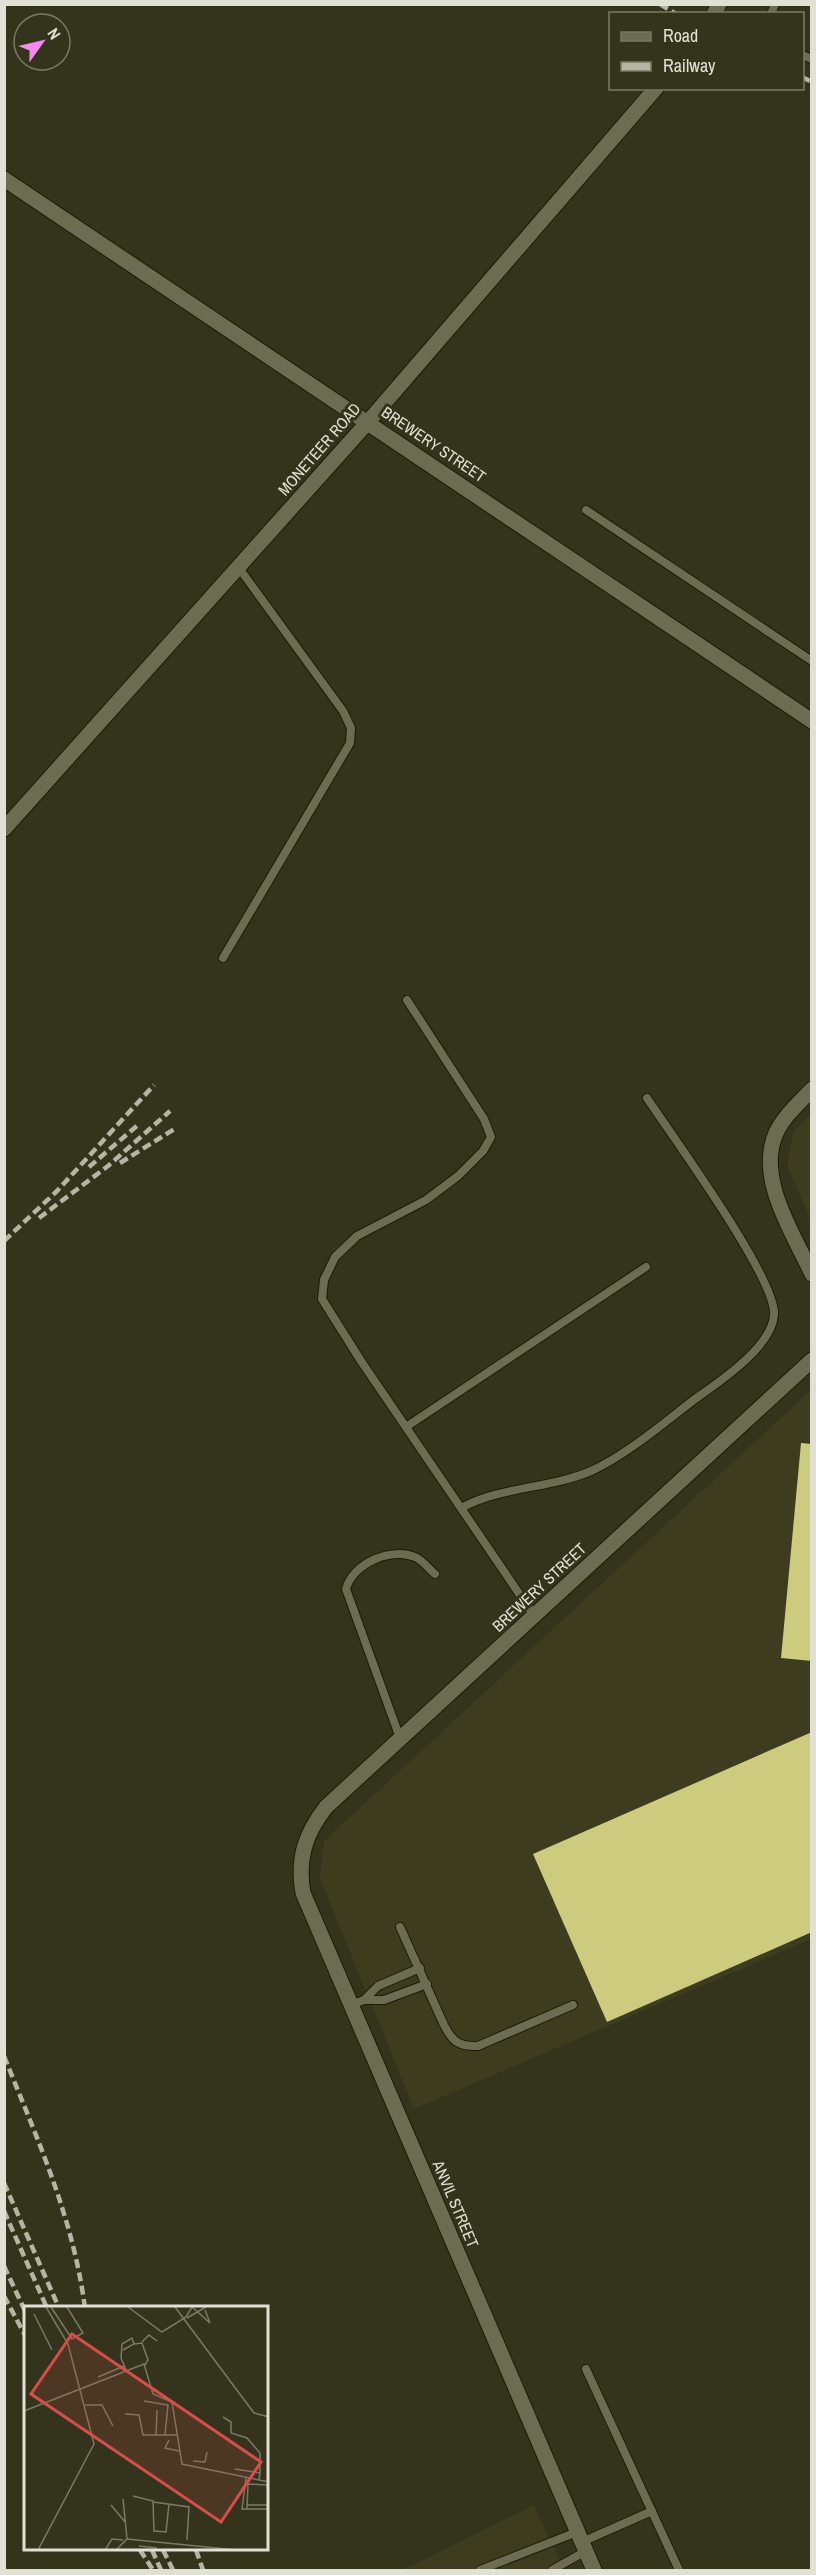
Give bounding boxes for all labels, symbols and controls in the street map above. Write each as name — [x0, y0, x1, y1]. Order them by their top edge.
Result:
north arrow — [12, 12, 72, 72]
legend — [609, 12, 804, 90]
text: Road — [663, 23, 698, 48]
text: N — [43, 24, 66, 44]
text: Railway — [663, 53, 716, 78]
street label: MONETEER ROAD — [273, 398, 365, 500]
street label: BREWERY STREET — [378, 401, 490, 487]
street label: BREWERY STREET — [487, 1538, 591, 1636]
street label: ANVIL STREET — [427, 2156, 484, 2251]
inset map — [24, 2306, 268, 2551]

